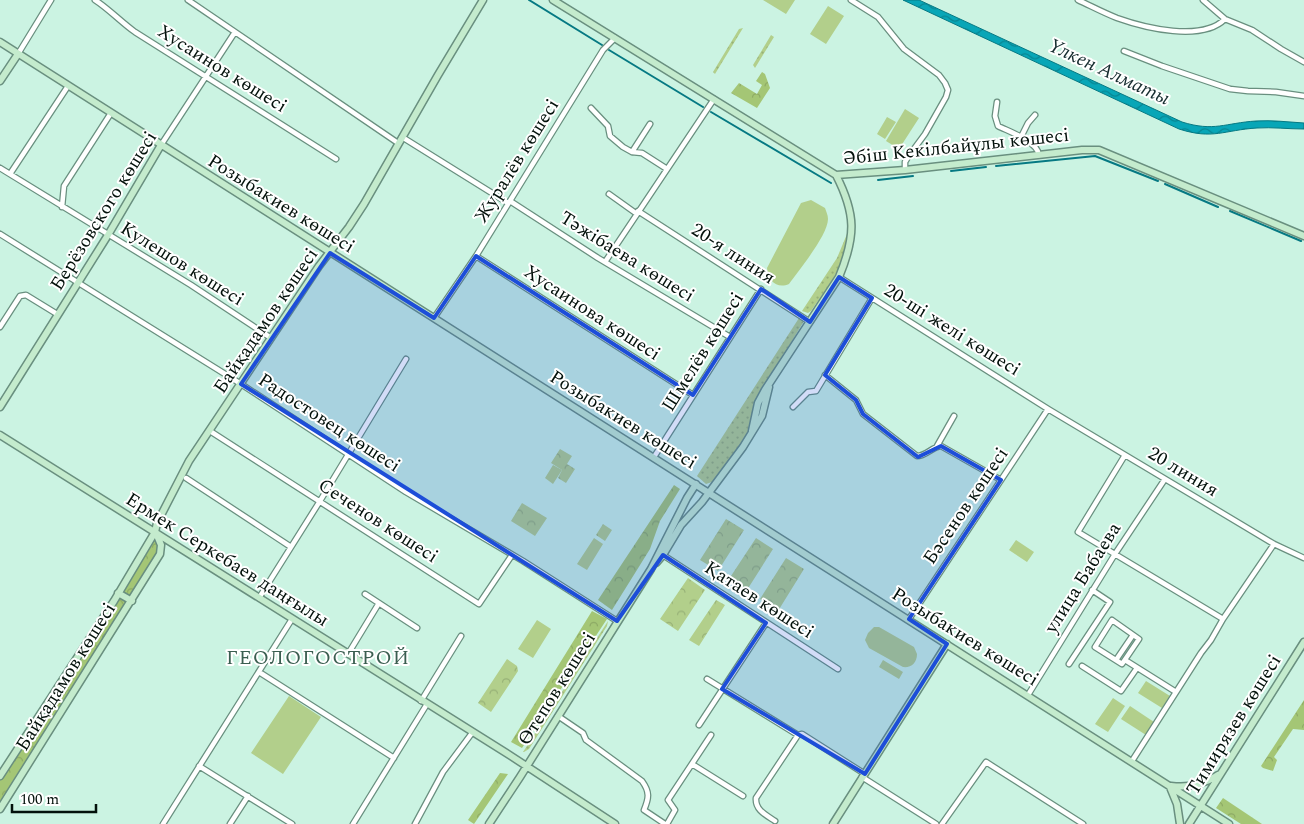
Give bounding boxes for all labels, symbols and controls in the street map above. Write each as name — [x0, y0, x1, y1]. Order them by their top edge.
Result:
street label: Хусаинов көшесі — [151, 17, 293, 121]
water label: Үлкен Алматы — [1043, 31, 1175, 114]
street label: Журалёв көшесі — [467, 93, 567, 229]
street label: Әбіш Кекілбайұлы көшесі — [841, 121, 1071, 173]
street label: Берёзовского көшесі — [43, 126, 165, 296]
street label: Розыбакиев көшесі — [202, 147, 360, 261]
street label: Тәжібаева көшесі — [554, 204, 700, 310]
street label: Кулешов көшесі — [114, 214, 250, 314]
street label: 20-я линия — [685, 216, 781, 292]
street label: Байқадамов көшесі — [206, 242, 326, 400]
street label: Хусаинова көшесі — [518, 258, 666, 368]
street label: 20-ші желі көшесі — [878, 276, 1026, 384]
street label: Шмелёв көшесі — [655, 286, 751, 418]
street label: Розыбакиев көшесі — [544, 363, 702, 477]
street label: Радостовец көшесі — [252, 366, 406, 480]
street label: 20 линия — [1142, 439, 1224, 505]
street label: Бәсенов көшесі — [916, 442, 1016, 570]
street label: Сеченов көшесі — [312, 471, 444, 571]
street label: Ермек Серкебаев даңғылы — [120, 485, 334, 635]
street label: улица Бабаева — [1037, 516, 1129, 640]
street label: Қатаев көшесі — [698, 554, 820, 646]
street label: Розыбакиев көшесі — [886, 580, 1044, 694]
street label: Байқадамов көшесі — [9, 597, 123, 757]
street label: Өтепов көшесі — [510, 626, 604, 752]
district label: ГЕОЛОГОСТРОЙ — [226, 643, 410, 673]
street label: Тимирязев көшесі — [1179, 649, 1289, 801]
scale bar — [12, 782, 96, 814]
text: 100 m — [20, 788, 59, 811]

